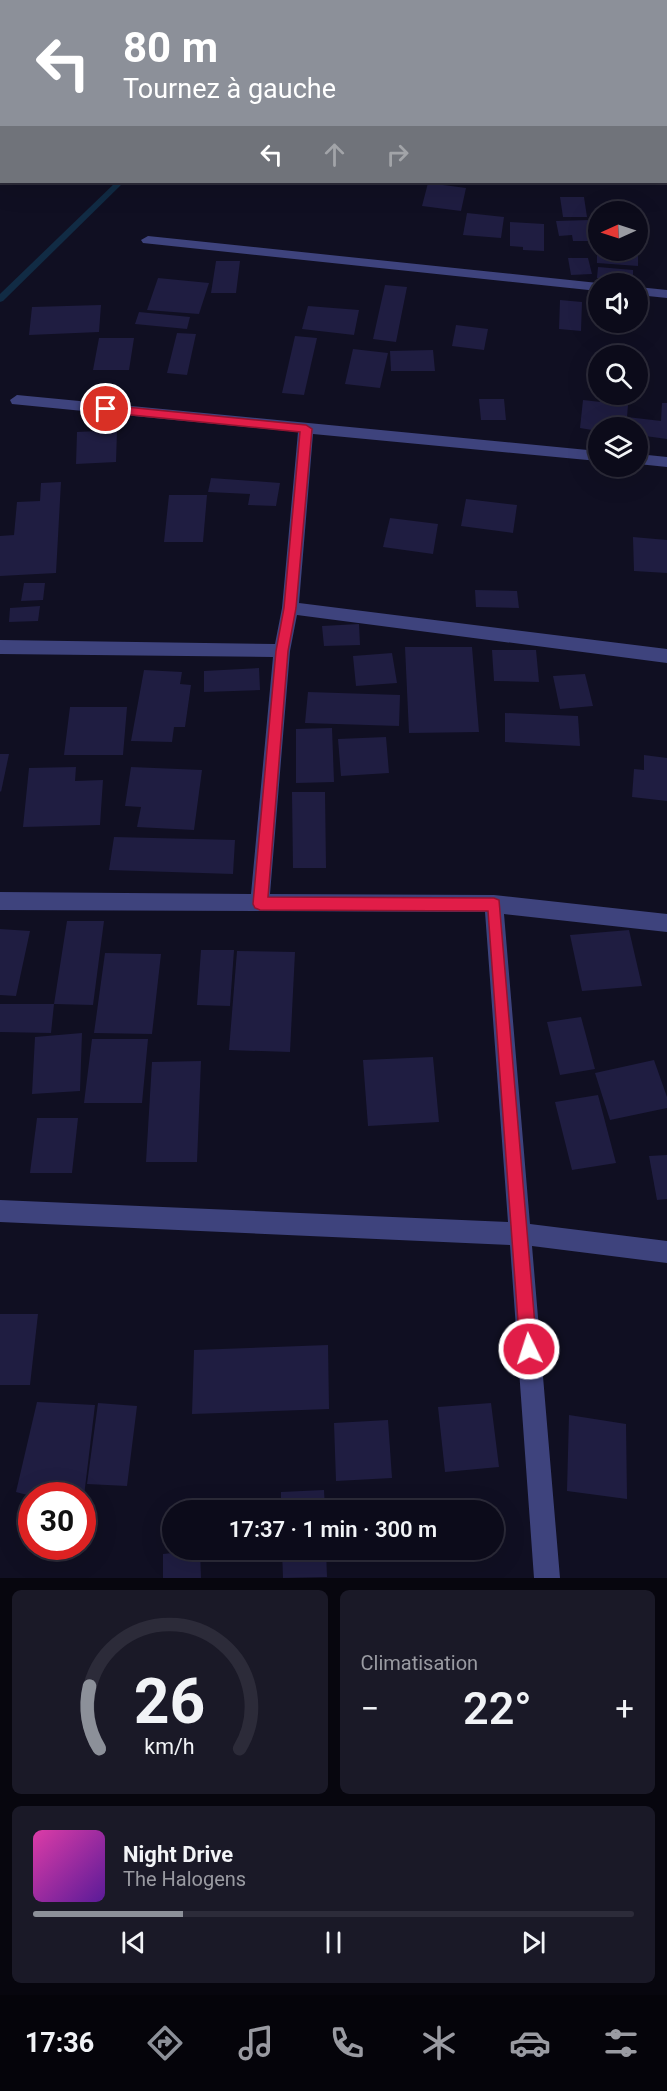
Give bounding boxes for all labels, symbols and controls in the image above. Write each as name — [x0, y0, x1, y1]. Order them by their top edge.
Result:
text: 80 m — [123, 23, 218, 72]
icon: left — [24, 24, 102, 102]
text: Tournez à gauche — [123, 73, 336, 105]
icon: left — [255, 138, 288, 171]
icon: ahead — [318, 138, 351, 171]
icon: right — [381, 138, 414, 171]
north arrow — [588, 201, 648, 261]
map controls — [588, 201, 648, 477]
button: sound — [588, 273, 648, 333]
button: search — [588, 345, 648, 405]
pin — [80, 383, 131, 434]
icon: arrive — [89, 392, 122, 425]
button: layers — [588, 417, 648, 477]
position arrow — [497, 1317, 561, 1381]
speed limit sign: 30 — [18, 1482, 96, 1560]
text: 17:37 · 1 min · 300 m — [229, 1517, 437, 1542]
text: Climatisation — [361, 1651, 478, 1675]
text: 26 — [134, 1665, 206, 1738]
text: 22° — [463, 1682, 532, 1735]
text: − — [361, 1689, 379, 1728]
text: + — [615, 1689, 634, 1728]
text: km/h — [145, 1734, 195, 1759]
text: Night Drive — [123, 1842, 233, 1867]
text: The Halogens — [123, 1867, 246, 1891]
icon: previous — [117, 1926, 150, 1959]
icon: pause — [317, 1926, 350, 1959]
icon: next — [517, 1926, 550, 1959]
icon: directions — [144, 2022, 186, 2064]
icon: music — [235, 2022, 277, 2064]
icon: phone — [326, 2022, 368, 2064]
icon: climate — [418, 2022, 460, 2064]
icon: car — [509, 2022, 551, 2064]
icon: filters — [600, 2022, 642, 2064]
text: 17:36 — [25, 2027, 94, 2059]

